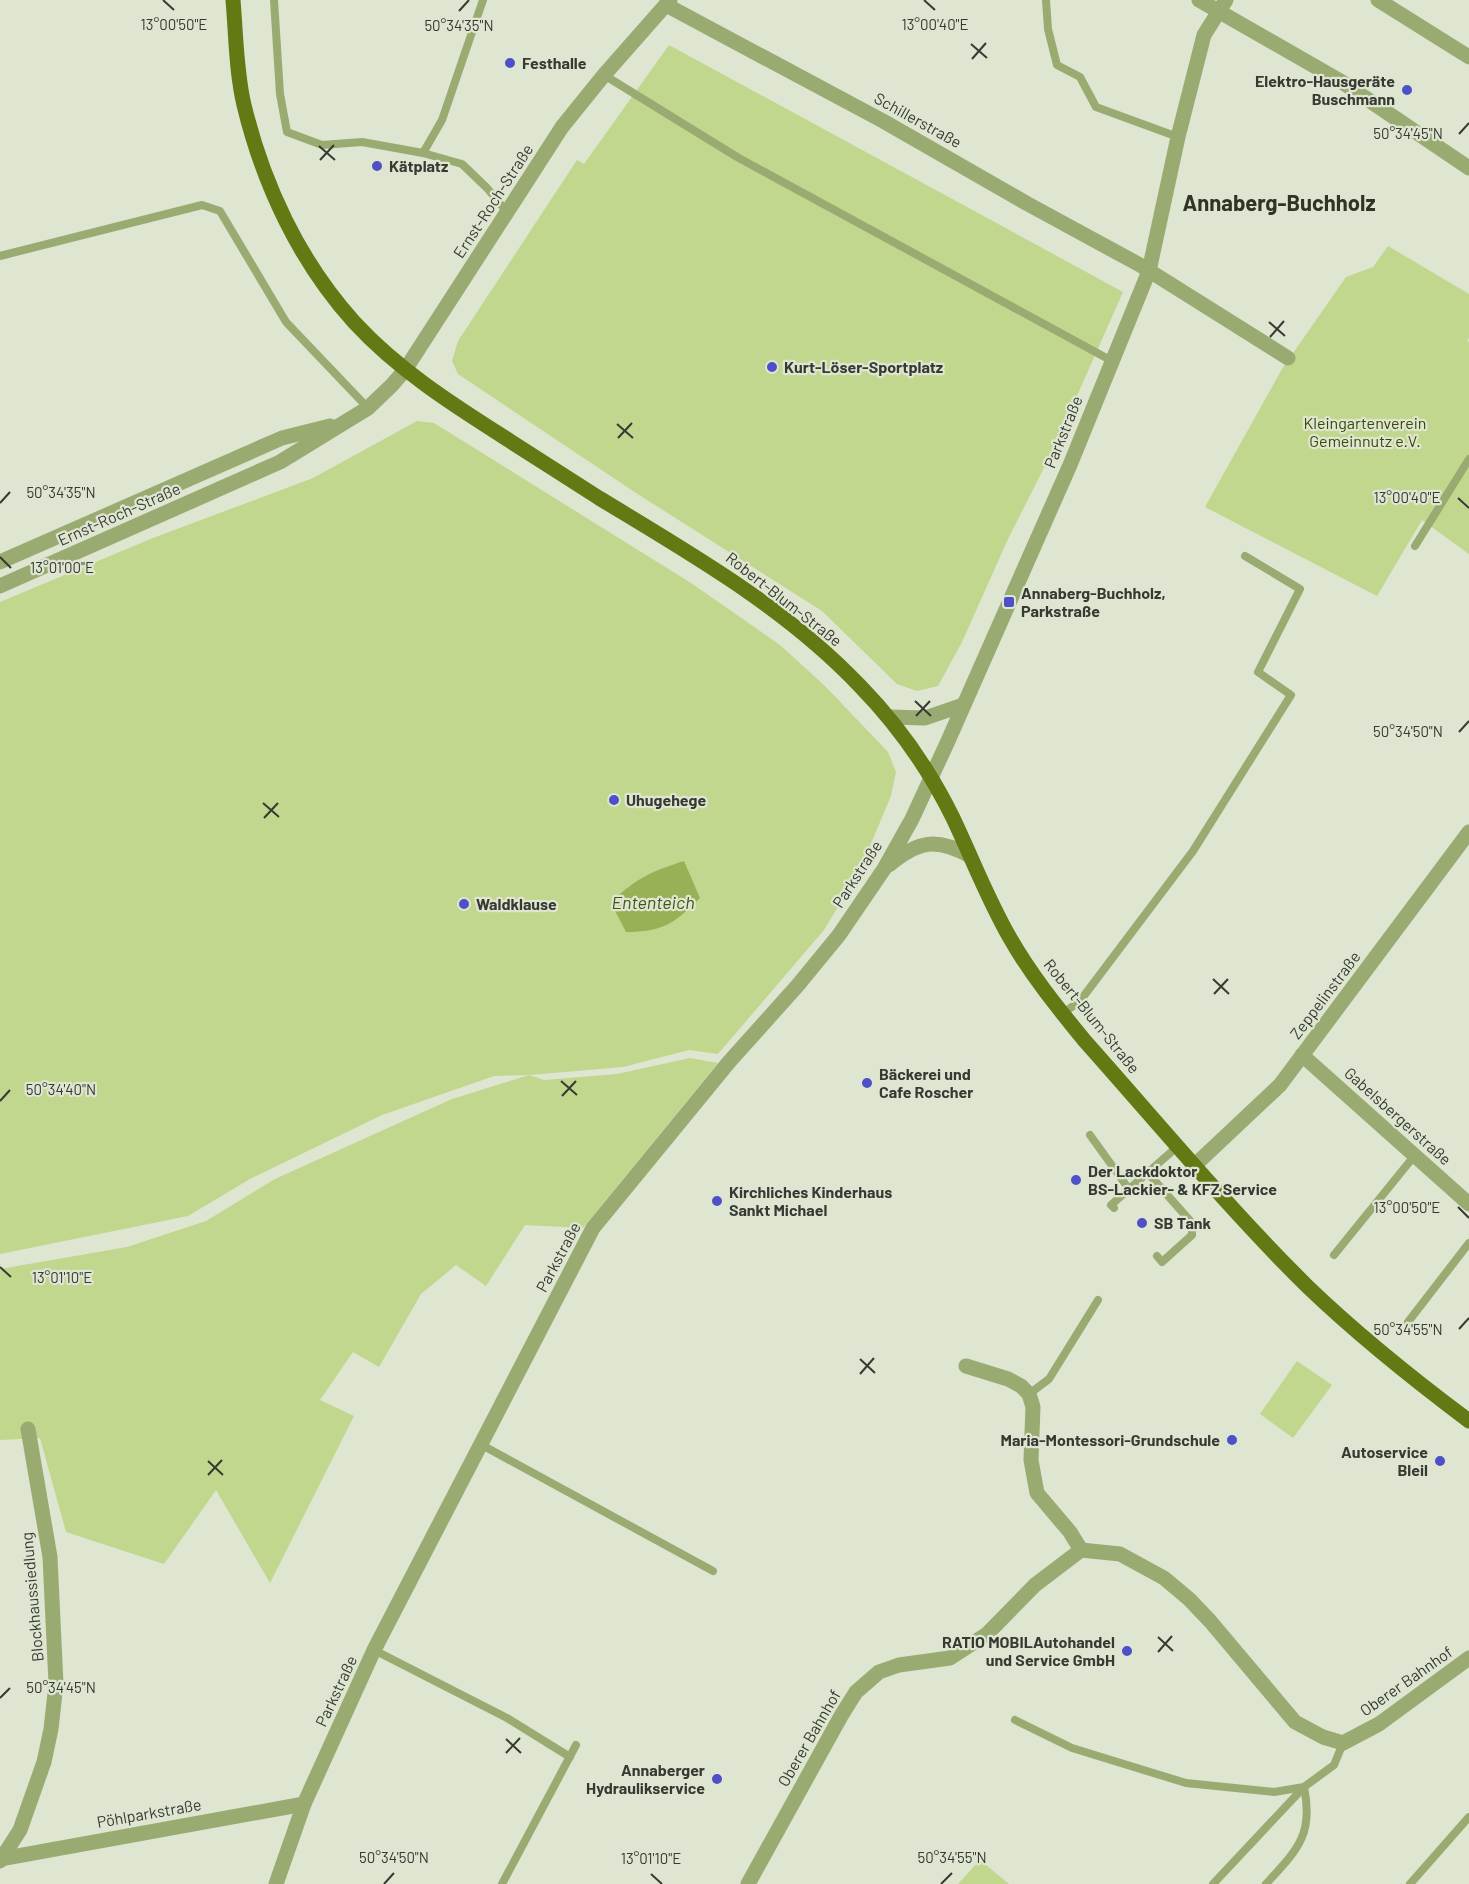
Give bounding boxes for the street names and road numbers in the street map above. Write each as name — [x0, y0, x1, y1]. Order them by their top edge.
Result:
street label: Schillerstraße — [871, 88, 965, 151]
street label: Ernst-Roch-Straße — [449, 140, 536, 261]
street label: Parkstraße — [1039, 393, 1086, 471]
street label: Ernst-Roch-Straße — [55, 478, 183, 549]
street label: Robert-Blum-Straße — [723, 547, 846, 650]
street label: Parkstraße — [828, 837, 885, 911]
street label: Zeppelinstraße — [1286, 947, 1364, 1042]
street label: Robert-Blum-Straße — [1040, 955, 1144, 1077]
street label: Gabelsbergerstraße — [1341, 1063, 1456, 1169]
street label: Parkstraße — [531, 1219, 584, 1295]
street label: Blockhaussiedlung — [16, 1531, 47, 1663]
street label: Oberer Bahnhof — [1356, 1641, 1456, 1720]
street label: Parkstraße — [311, 1652, 360, 1729]
street label: Oberer Bahnhof — [773, 1686, 844, 1790]
street label: Pöhlparkstraße — [95, 1794, 203, 1831]

